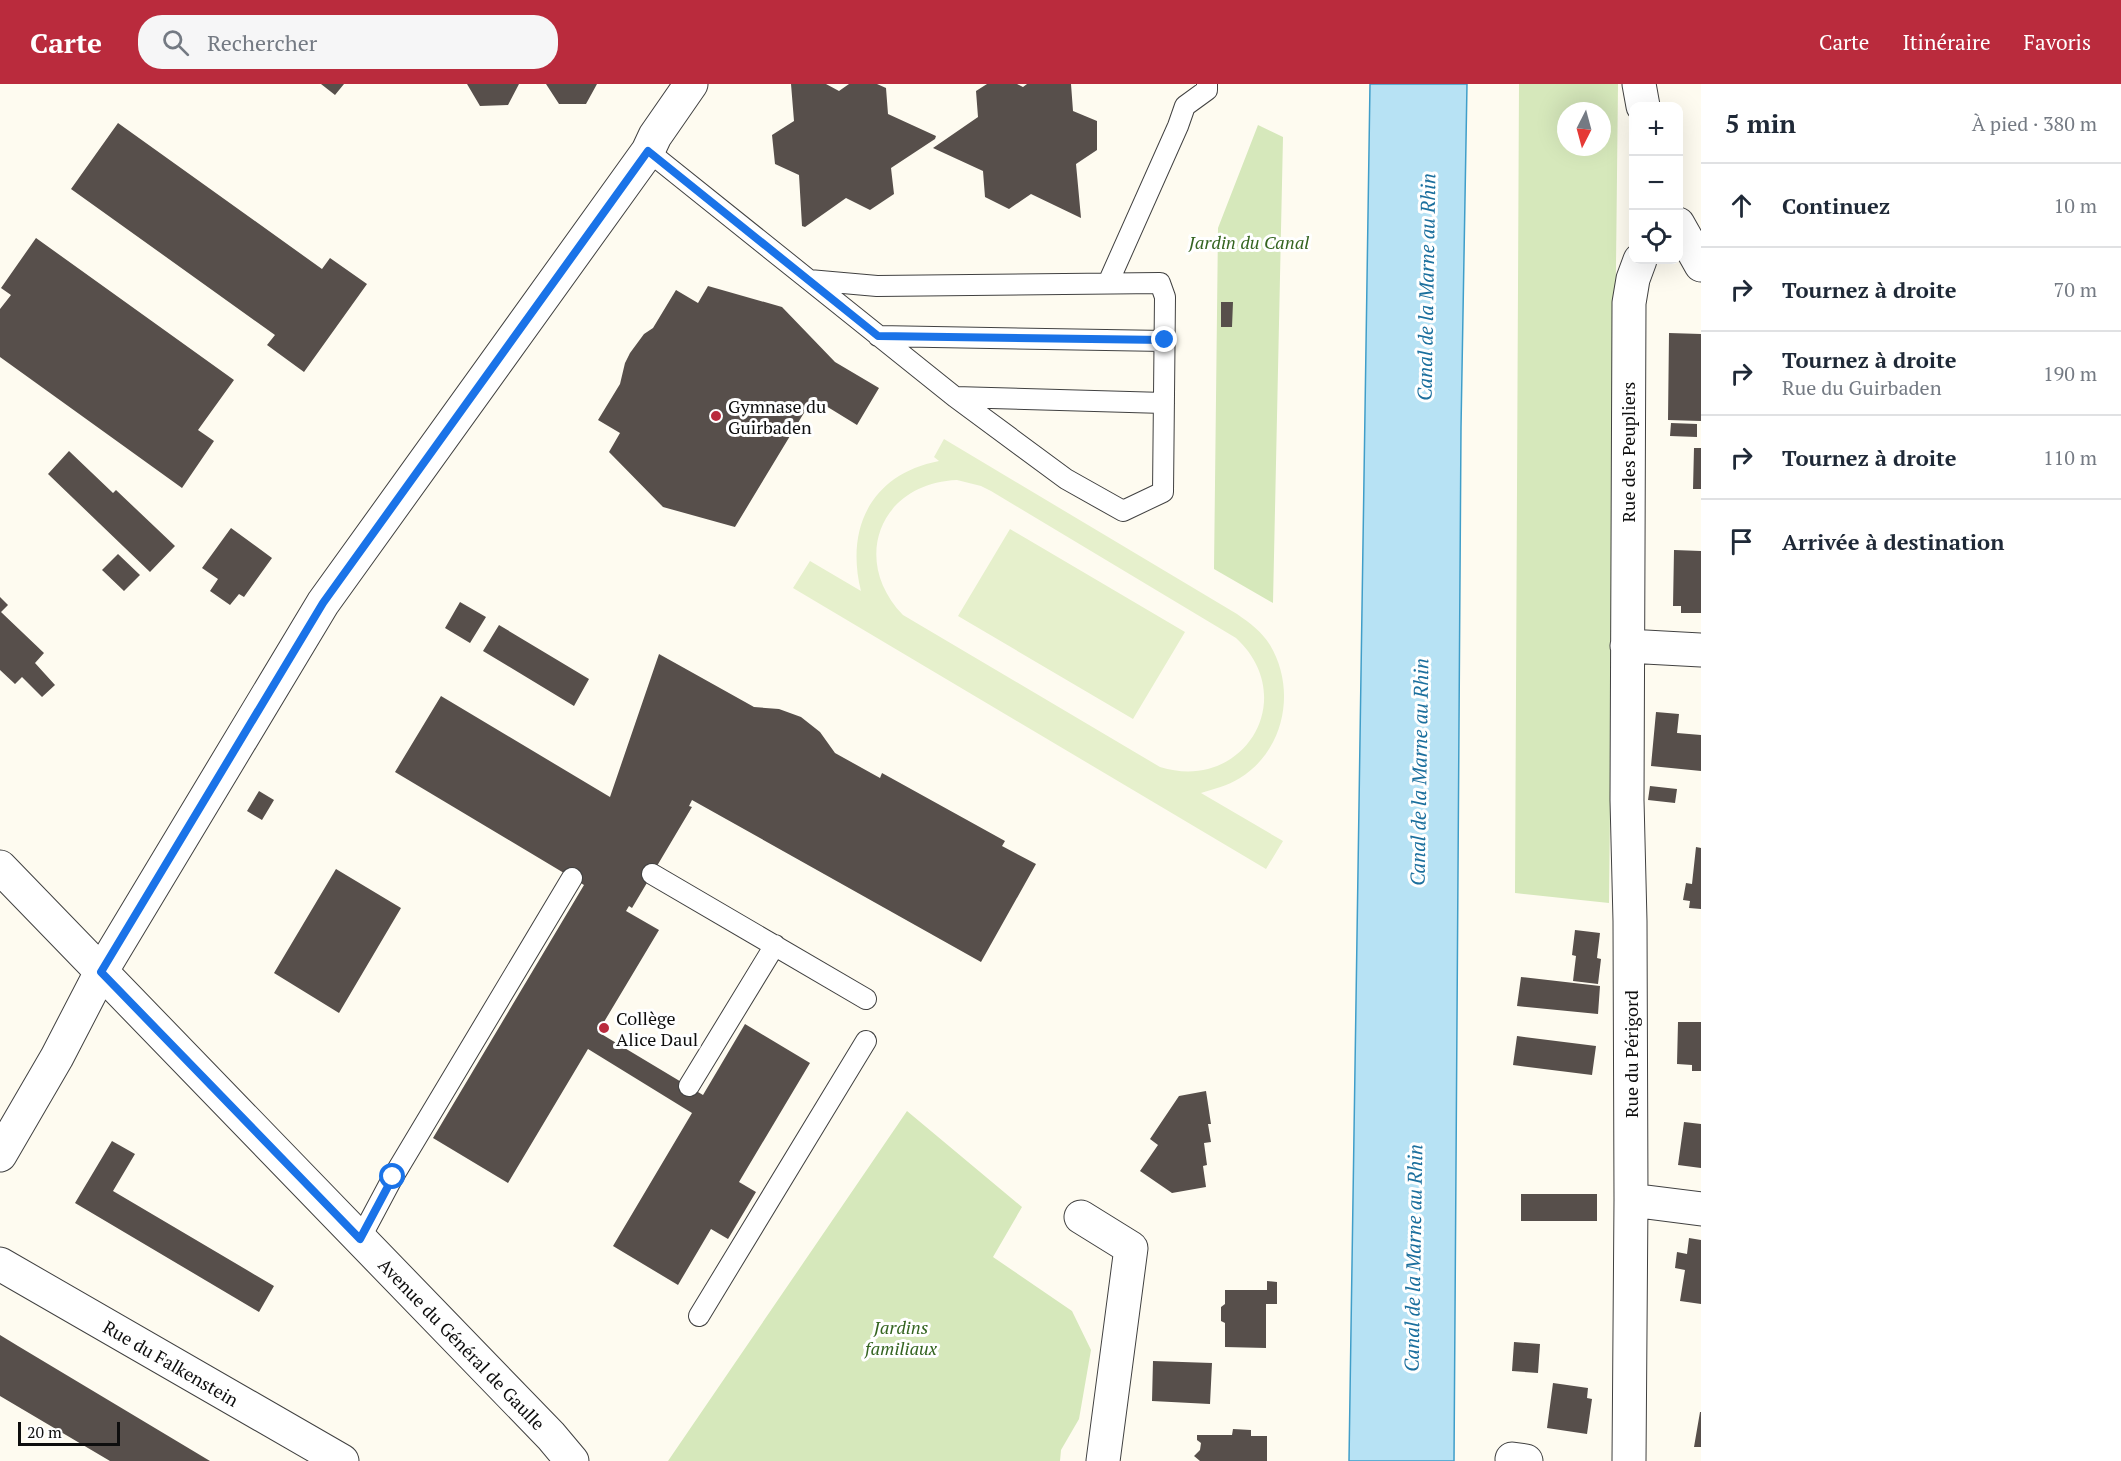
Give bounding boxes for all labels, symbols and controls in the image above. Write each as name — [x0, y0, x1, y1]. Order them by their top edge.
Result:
search box — [138, 15, 558, 69]
text: Carte — [30, 24, 102, 61]
icon: search — [159, 26, 192, 59]
text: Rechercher — [207, 28, 317, 57]
text: Carte — [1819, 28, 1869, 56]
text: Itinéraire — [1902, 28, 1991, 56]
text: Favoris — [2024, 28, 2091, 56]
north arrow — [1557, 102, 1611, 156]
map controls — [1629, 102, 1683, 264]
button: + — [1629, 102, 1683, 156]
text: 5 min — [1725, 106, 1796, 140]
text: À pied · 380 m — [1972, 110, 2097, 137]
button: − — [1629, 156, 1683, 210]
water label: Canal de la Marne au Rhin — [1411, 173, 1441, 401]
icon: ahead — [1725, 189, 1758, 222]
text: Continuez — [1782, 191, 1890, 220]
text: 10 m — [2054, 192, 2097, 219]
button: locate — [1629, 210, 1683, 264]
park label: Jardin du Canal — [1188, 230, 1309, 254]
icon: right — [1725, 273, 1758, 306]
text: Tournez à droite — [1782, 275, 1957, 304]
text: 70 m — [2054, 276, 2097, 303]
route end — [1151, 326, 1177, 352]
text: Tournez à droite — [1782, 345, 1957, 374]
icon: right — [1725, 357, 1758, 390]
text: 190 m — [2043, 360, 2097, 387]
text: Rue du Guirbaden — [1782, 374, 1942, 401]
street label: Rue des Peupliers — [1616, 382, 1640, 522]
place label: Gymnase du Guirbaden — [728, 394, 826, 439]
marker: Gymnase du Guirbaden — [709, 409, 723, 423]
icon: right — [1725, 441, 1758, 474]
text: Tournez à droite — [1782, 443, 1957, 472]
text: 110 m — [2043, 444, 2097, 471]
icon: arrive — [1725, 525, 1758, 558]
text: Arrivée à destination — [1782, 527, 2004, 556]
water label: Canal de la Marne au Rhin — [1404, 658, 1434, 886]
street label: Rue du Périgord — [1619, 990, 1643, 1118]
place label: Collège Alice Daul — [616, 1006, 698, 1051]
marker: Collège Alice Daul — [597, 1021, 611, 1035]
water label: Canal de la Marne au Rhin — [1398, 1144, 1428, 1372]
route start — [379, 1163, 405, 1189]
street label: Avenue du Général de Gaulle — [373, 1253, 551, 1435]
street label: Rue du Falkenstein — [99, 1314, 243, 1412]
park label: Jardins familiaux — [864, 1315, 938, 1360]
scale bar — [18, 1419, 120, 1446]
text: 20 m — [27, 1421, 62, 1443]

